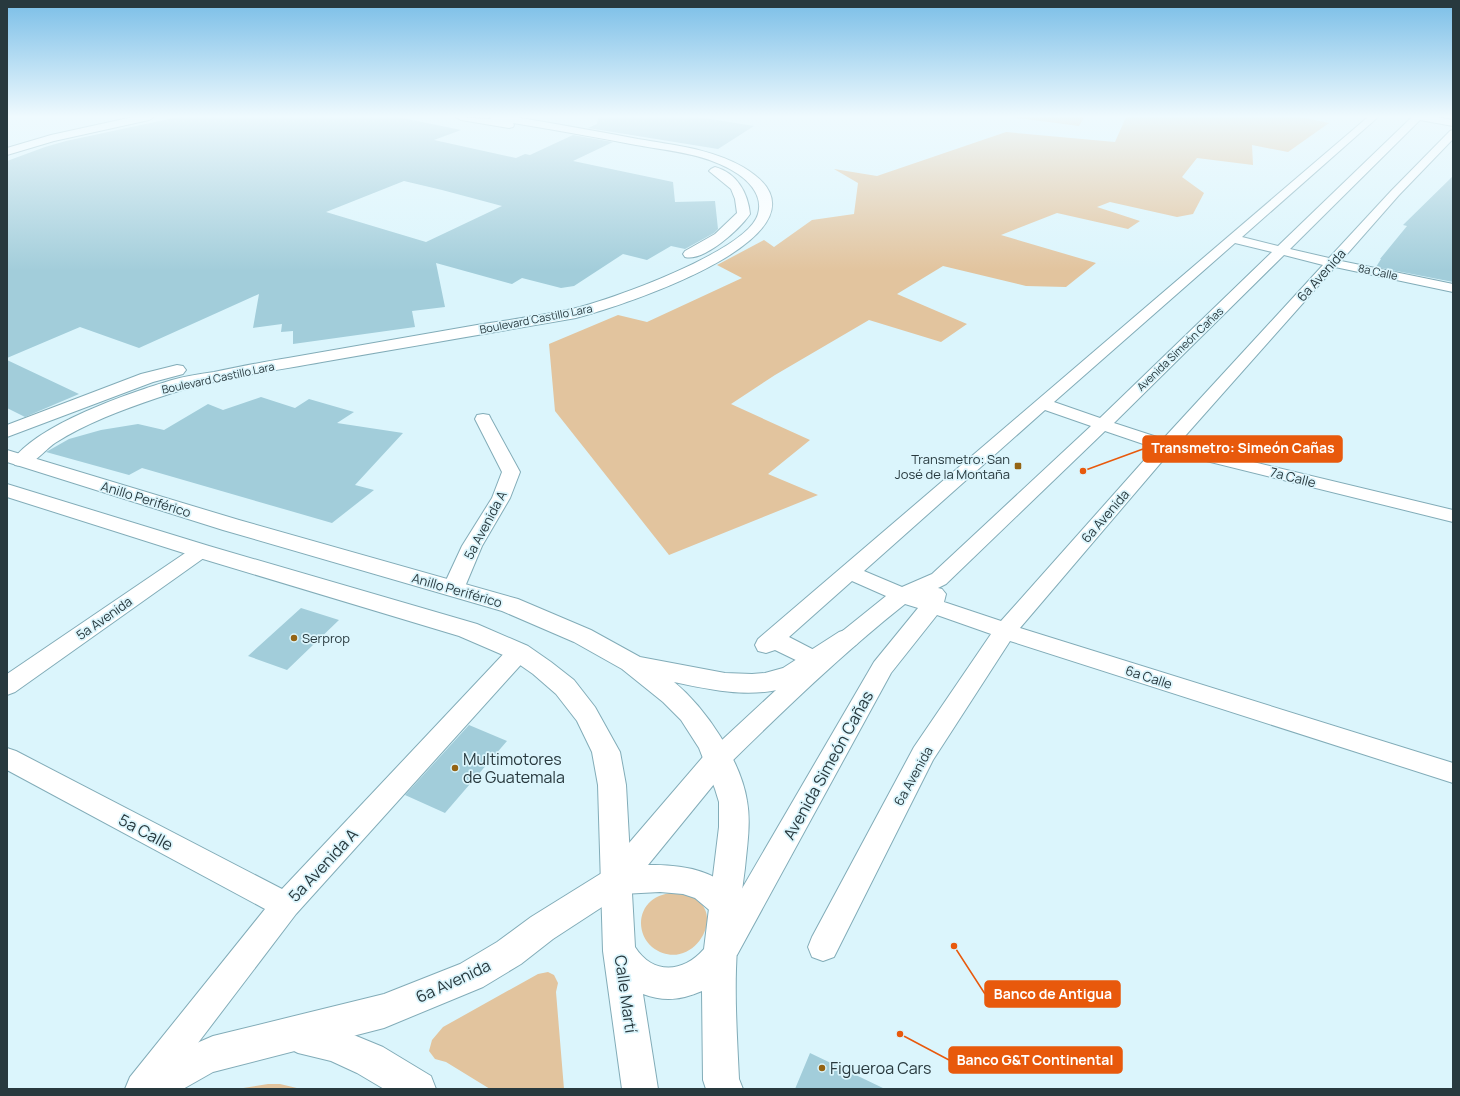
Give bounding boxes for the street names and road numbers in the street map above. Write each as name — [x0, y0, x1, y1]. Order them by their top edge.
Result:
street label: 6a Avenida — [1293, 245, 1349, 305]
street label: 8a Calle — [1357, 260, 1400, 283]
street label: Boulevard Castillo Lara — [478, 300, 594, 337]
street label: Avenida Simeón Cañas — [1133, 303, 1226, 394]
street label: Boulevard Castillo Lara — [160, 358, 276, 397]
street label: 7a Calle — [1268, 463, 1318, 491]
street label: Anillo Periférico — [99, 477, 193, 521]
street label: 6a Avenida — [1077, 486, 1133, 546]
street label: 5a Avenida A — [459, 488, 511, 562]
street label: Anillo Periférico — [410, 569, 505, 612]
street label: 5a Avenida — [72, 592, 136, 644]
street label: 6a Calle — [1123, 661, 1175, 693]
street label: Avenida Simeón Cañas — [778, 687, 878, 843]
street label: 6a Avenida — [889, 743, 937, 809]
street label: 5a Calle — [115, 809, 177, 855]
street label: 5a Avenida A — [283, 824, 363, 906]
street label: 6a Avenida — [412, 954, 494, 1008]
street label: Calle Martí — [610, 954, 642, 1035]

